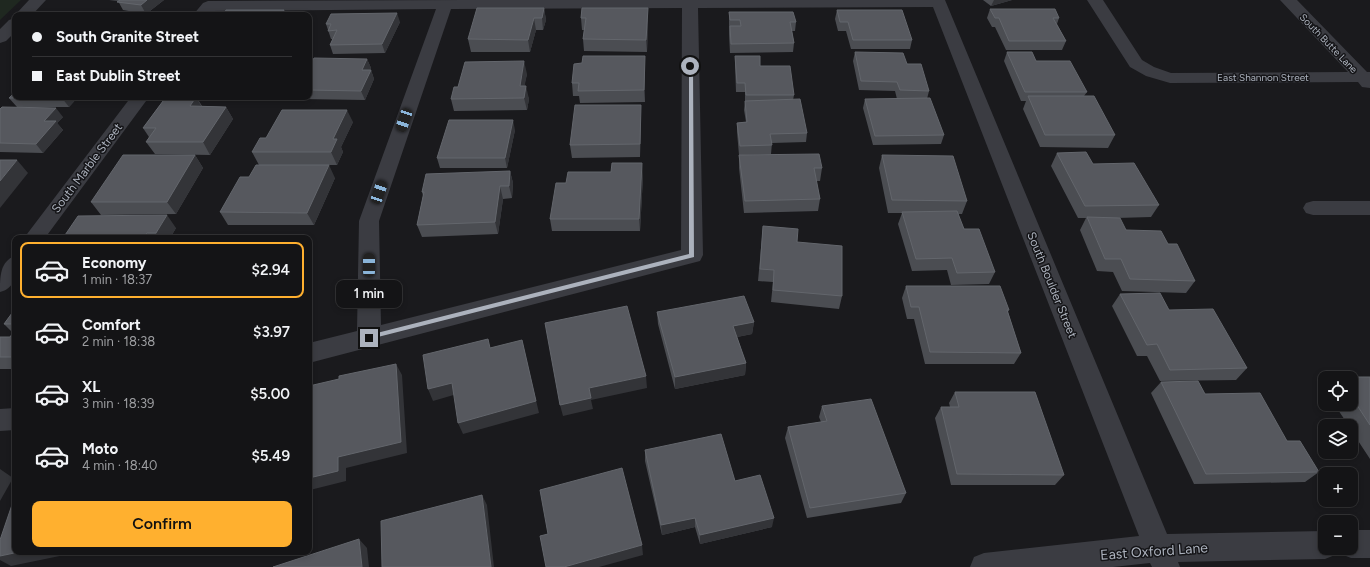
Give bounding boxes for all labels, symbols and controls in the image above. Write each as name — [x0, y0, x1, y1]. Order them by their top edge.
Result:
street label: South Butte Lane — [1297, 11, 1361, 76]
text: South Granite Street — [56, 28, 199, 46]
route start — [681, 57, 699, 75]
text: East Dublin Street — [56, 67, 181, 85]
street label: East Shannon Street — [1217, 71, 1309, 84]
car — [394, 107, 414, 133]
street label: South Marble Street — [49, 120, 125, 215]
car — [369, 179, 389, 205]
street label: South Boulder Street — [1024, 230, 1080, 340]
icon: car — [34, 252, 70, 288]
car — [363, 253, 375, 277]
text: Economy — [82, 254, 147, 272]
text: $2.94 — [252, 261, 290, 279]
text: 1 min · 18:37 — [82, 272, 152, 287]
callout: 1 min — [336, 280, 402, 308]
text: 1 min — [354, 286, 384, 301]
icon: car — [34, 314, 70, 350]
text: Comfort — [82, 316, 141, 334]
text: $3.97 — [253, 323, 290, 341]
route end — [360, 329, 378, 347]
text: 2 min · 18:38 — [82, 334, 155, 349]
map controls — [1318, 371, 1358, 555]
button: locate — [1318, 371, 1358, 411]
icon: car — [34, 376, 70, 412]
text: XL — [82, 378, 100, 396]
text: $5.00 — [250, 385, 290, 403]
text: 3 min · 18:39 — [82, 396, 154, 411]
button: layers — [1318, 419, 1358, 459]
icon: car — [34, 438, 70, 474]
text: Moto — [82, 440, 118, 458]
text: $5.49 — [251, 447, 290, 465]
text: 4 min · 18:40 — [82, 458, 157, 473]
button: + — [1318, 467, 1358, 507]
button: Confirm — [32, 501, 292, 547]
button: − — [1318, 515, 1358, 555]
street label: East Oxford Lane — [1100, 539, 1209, 564]

